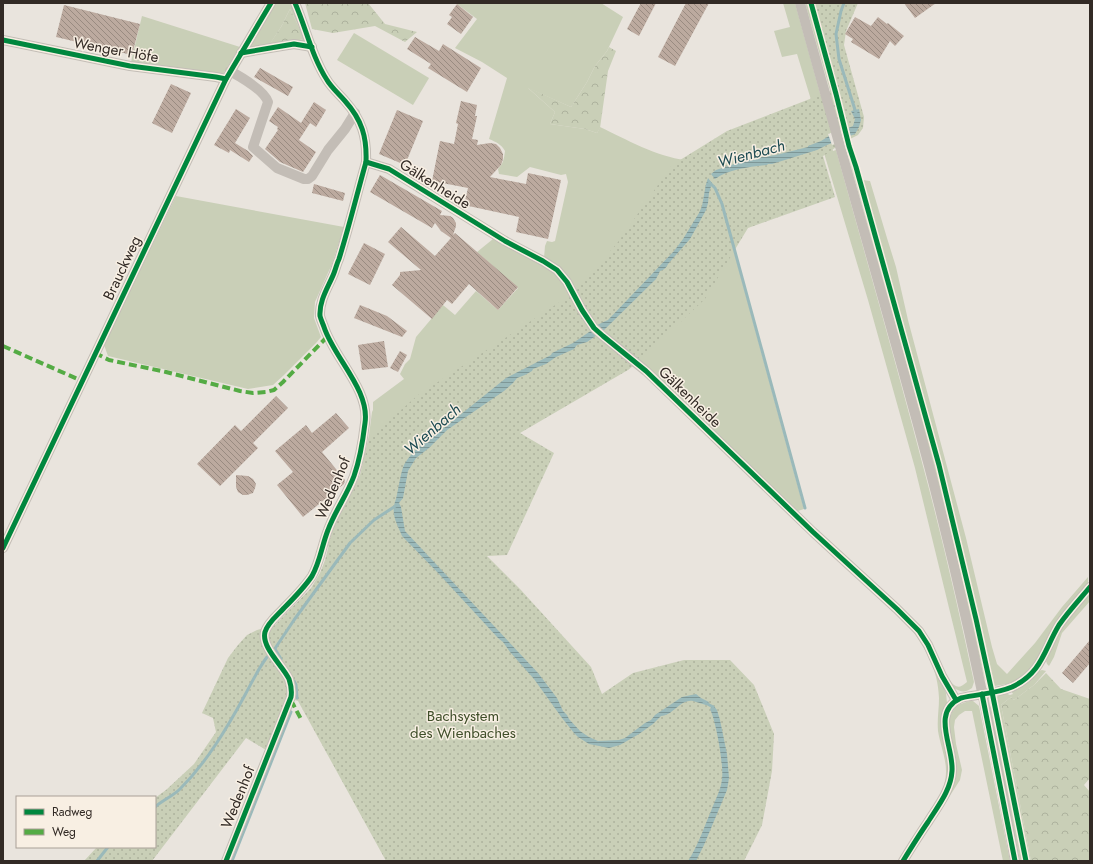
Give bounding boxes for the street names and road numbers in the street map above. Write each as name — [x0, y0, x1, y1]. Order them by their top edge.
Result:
street label: Wenger Höfe — [72, 32, 161, 68]
street label: Gälkenheide — [395, 153, 475, 215]
street label: Brauckweg — [97, 232, 147, 304]
street label: Gälkenheide — [654, 361, 727, 433]
street label: Wedenhof — [310, 453, 356, 523]
street label: Wedenhof — [215, 762, 261, 832]

